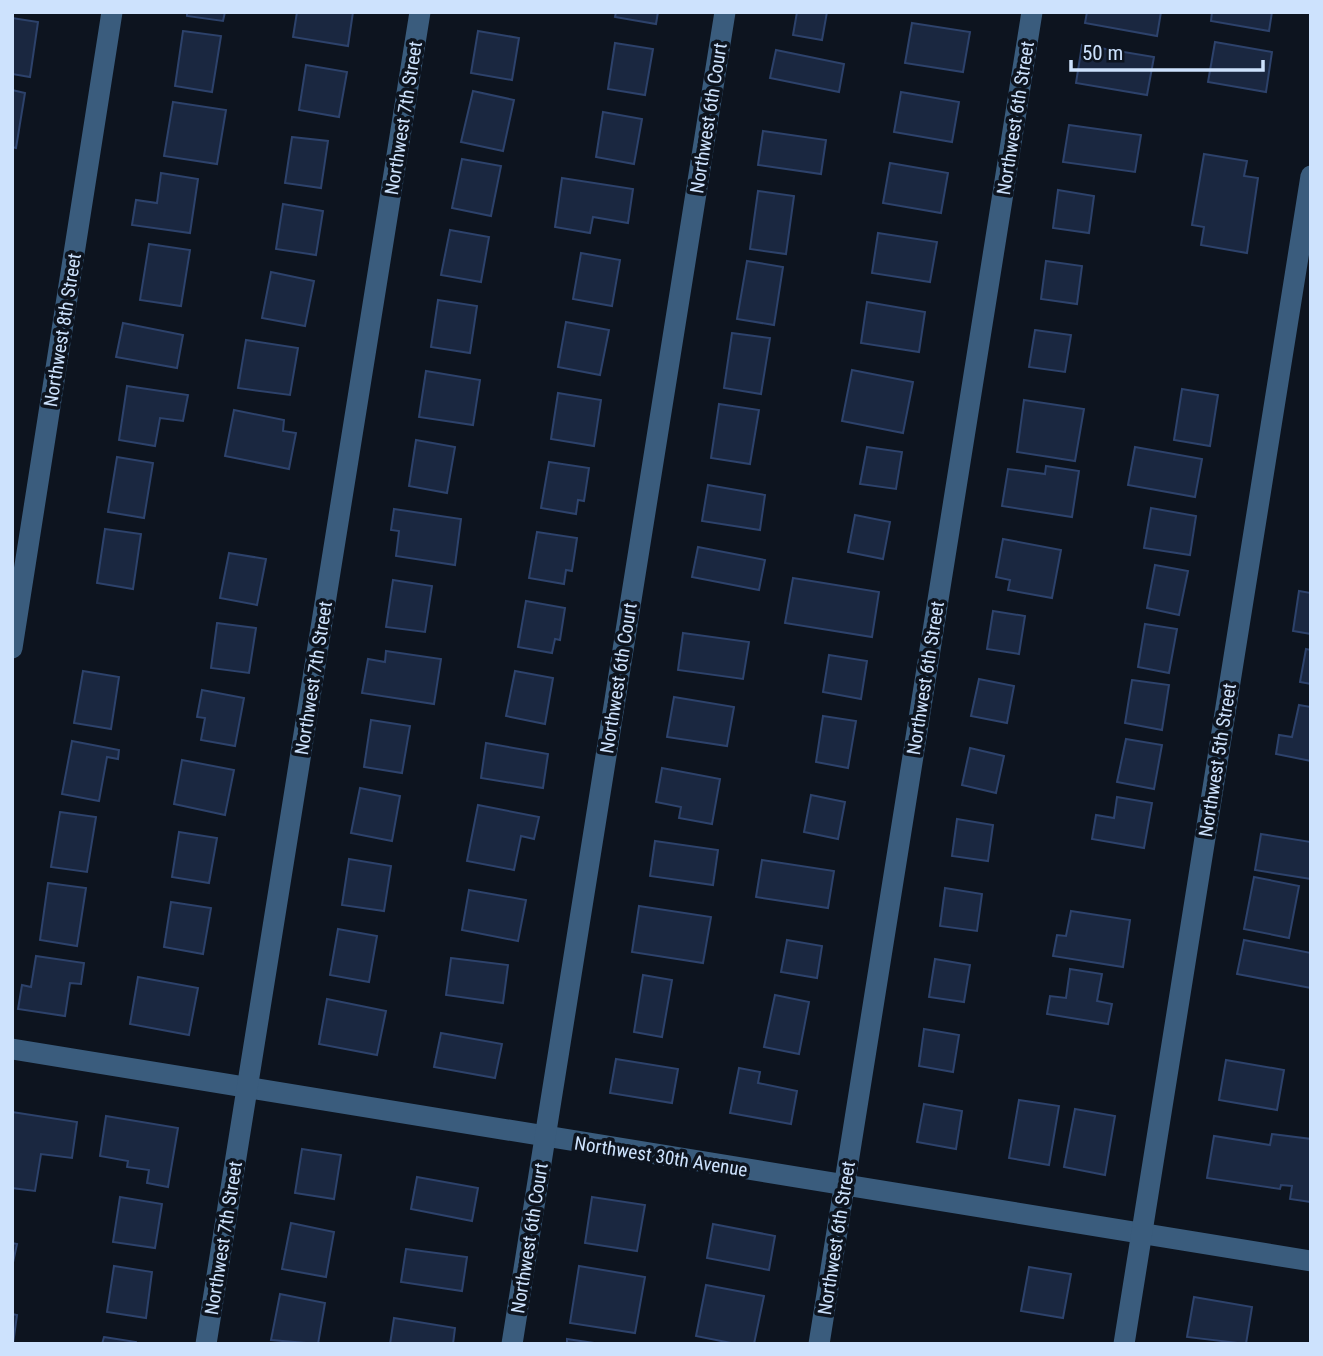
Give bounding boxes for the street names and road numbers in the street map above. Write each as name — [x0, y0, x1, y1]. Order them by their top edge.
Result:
street label: Northwest 7th Street — [380, 40, 427, 197]
street label: Northwest 6th Street — [992, 40, 1039, 197]
street label: Northwest 6th Court — [685, 41, 732, 195]
street label: Northwest 8th Street — [39, 252, 86, 409]
street label: Northwest 7th Street — [290, 600, 337, 757]
street label: Northwest 6th Street — [902, 600, 949, 757]
street label: Northwest 6th Court — [595, 601, 642, 755]
street label: Northwest 5th Street — [1194, 682, 1241, 839]
street label: Northwest 30th Avenue — [573, 1131, 749, 1182]
street label: Northwest 7th Street — [200, 1160, 247, 1317]
street label: Northwest 6th Street — [813, 1160, 860, 1317]
street label: Northwest 6th Court — [506, 1161, 553, 1315]

